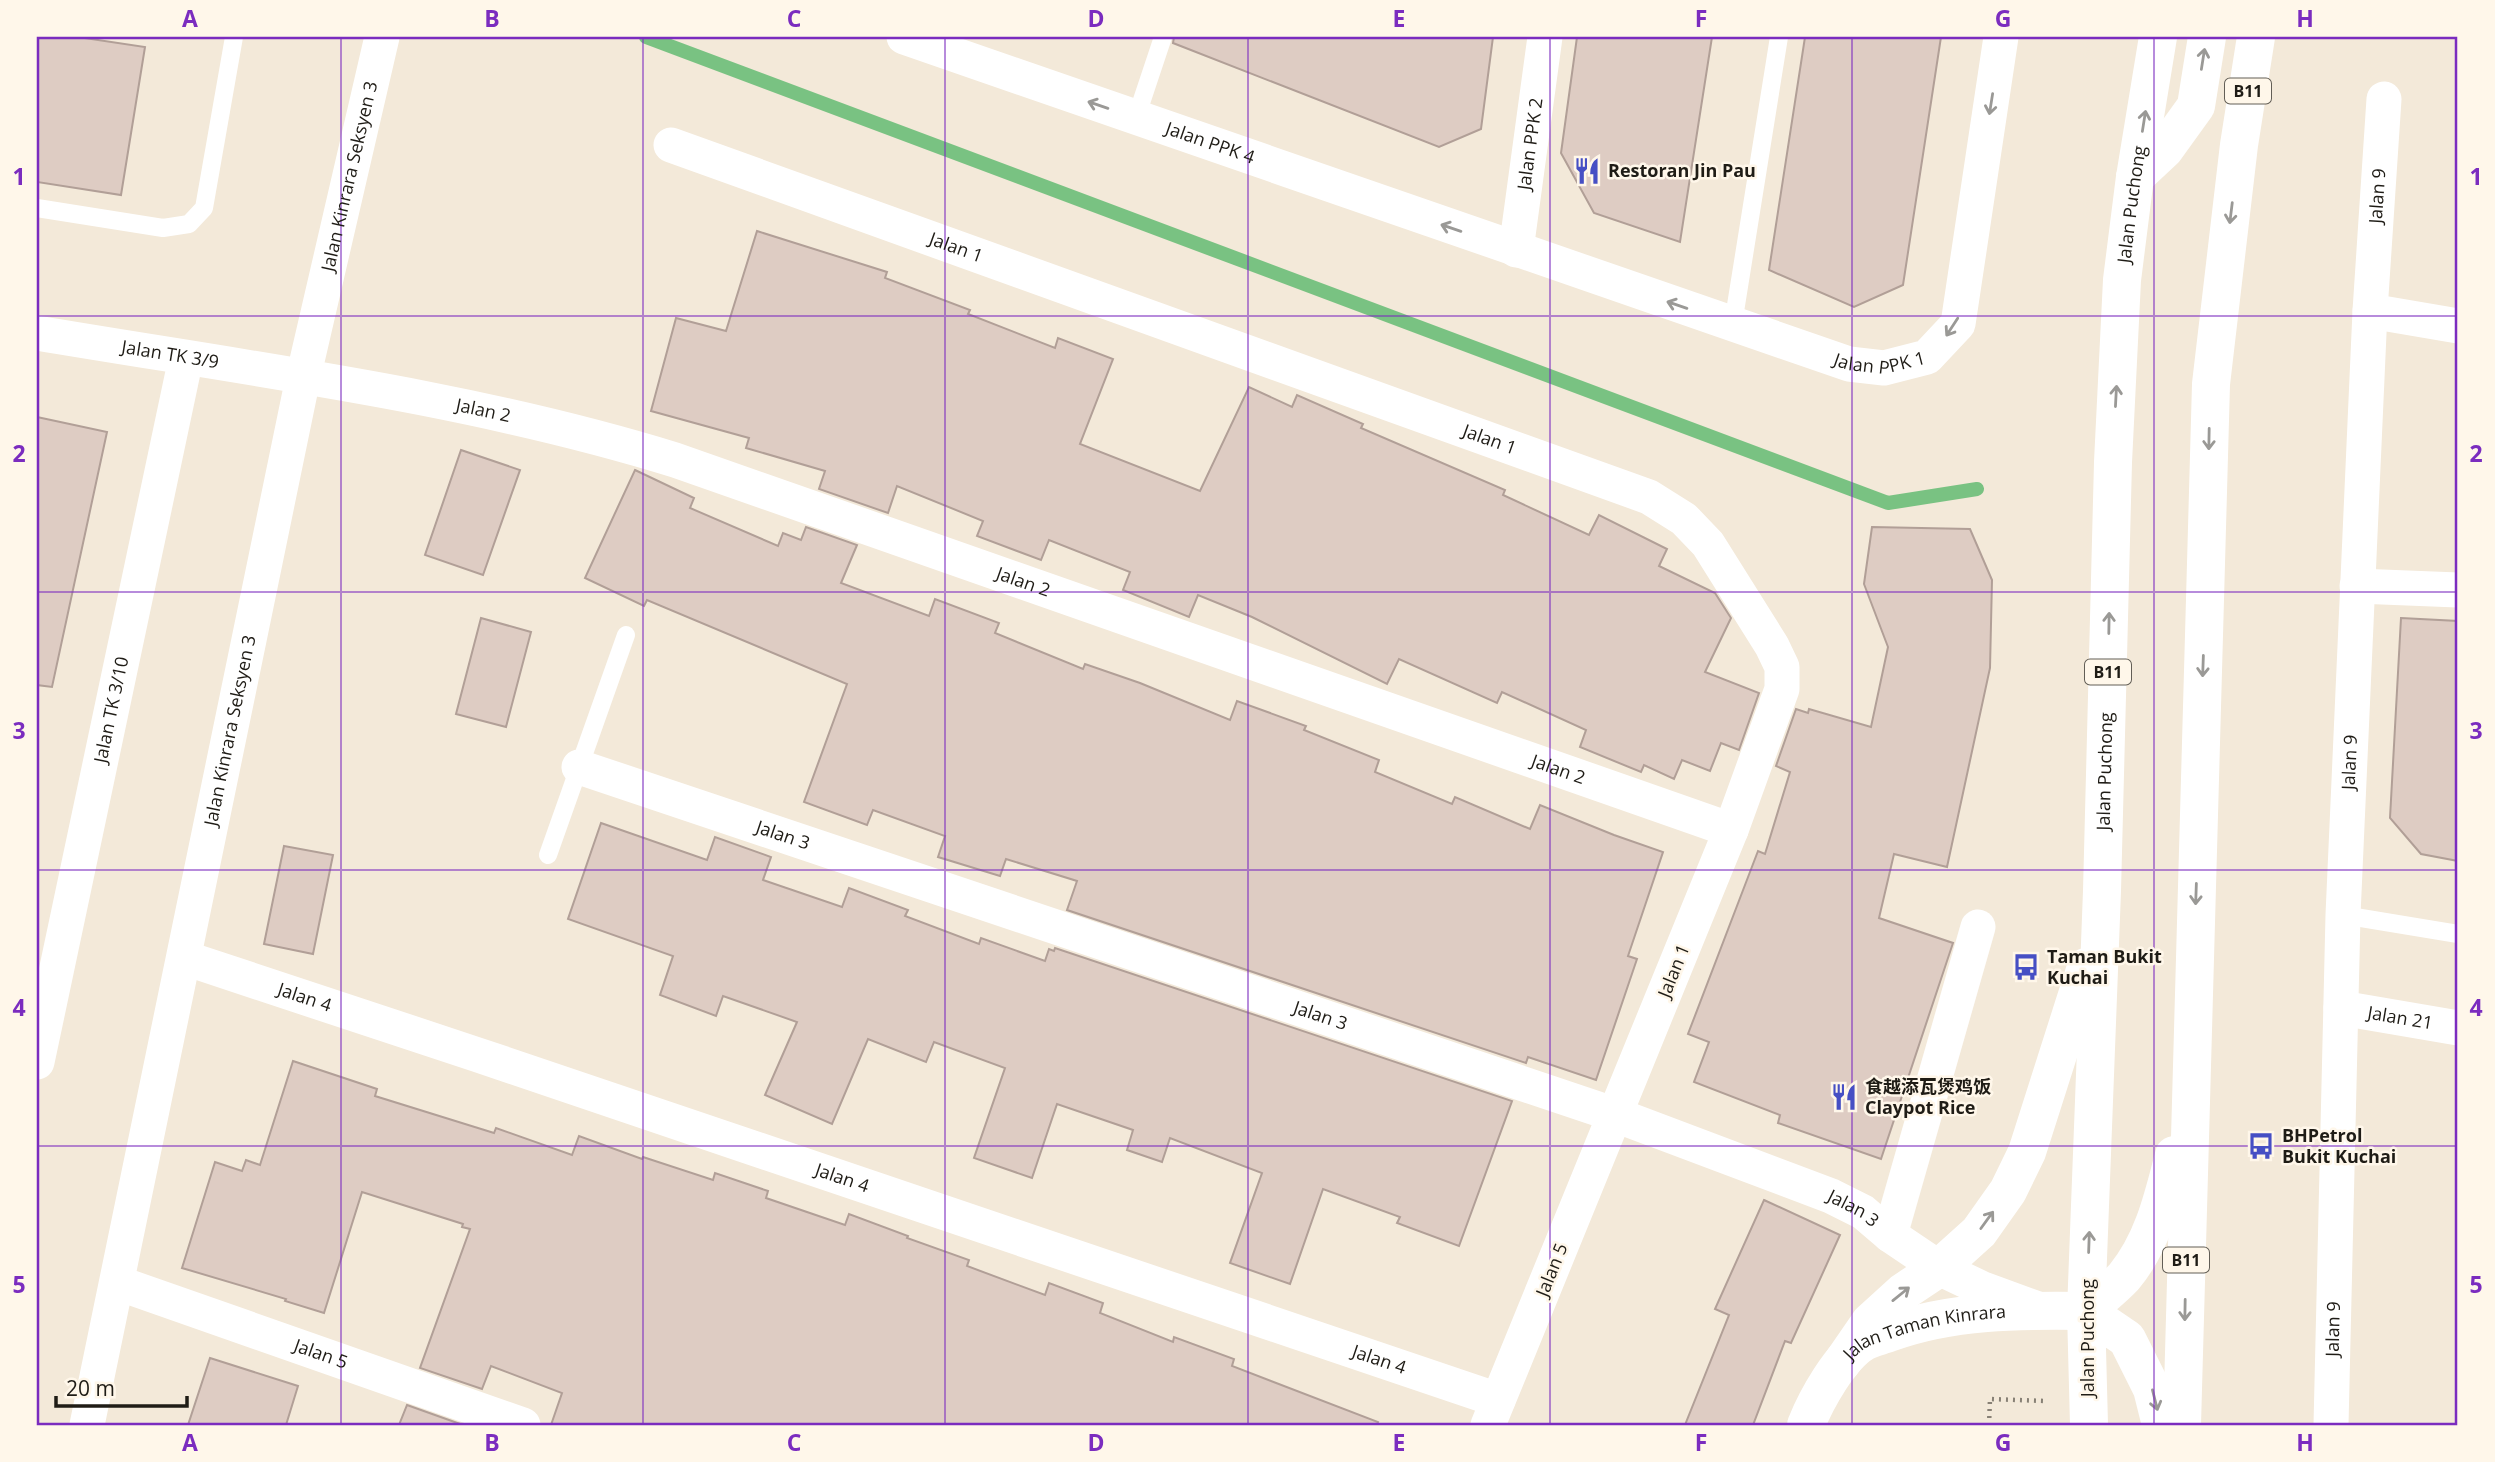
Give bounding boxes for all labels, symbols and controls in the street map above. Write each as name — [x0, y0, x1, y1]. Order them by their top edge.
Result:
text: A — [182, 2, 198, 34]
text: B — [484, 2, 500, 34]
text: C — [787, 2, 801, 34]
text: D — [1087, 2, 1105, 34]
text: E — [1393, 2, 1405, 34]
text: F — [1695, 2, 1707, 34]
text: G — [1995, 2, 2011, 34]
text: H — [2296, 2, 2314, 34]
one-way arrow — [2197, 48, 2210, 71]
road number: B11 — [2225, 78, 2271, 104]
street label: Jalan Kinrara Seksyen 3 — [315, 79, 382, 276]
one-way arrow — [1984, 92, 1997, 115]
street label: Jalan PPK 2 — [1511, 96, 1548, 193]
one-way arrow — [1087, 98, 1109, 110]
one-way arrow — [2138, 110, 2151, 133]
street label: Jalan PPK 4 — [1161, 115, 1258, 169]
street label: Jalan Puchong — [2111, 143, 2151, 266]
restaurant icon: Restoran Jin Pau — [1572, 156, 1602, 186]
place label: Restoran Jin Pau — [1608, 158, 1756, 182]
text: 1 — [12, 160, 26, 192]
text: 1 — [2469, 160, 2483, 192]
street label: Jalan 9 — [2363, 167, 2390, 226]
one-way arrow — [2225, 201, 2238, 224]
one-way arrow — [1441, 221, 1463, 233]
street label: Jalan 1 — [924, 225, 987, 267]
one-way arrow — [1667, 298, 1689, 310]
one-way arrow — [1945, 317, 1960, 336]
street label: Jalan TK 3/9 — [118, 334, 221, 373]
street label: Jalan PPK 1 — [1829, 345, 1928, 380]
one-way arrow — [2110, 385, 2123, 408]
street label: Jalan 2 — [452, 392, 513, 427]
street label: Jalan 1 — [1458, 417, 1520, 459]
one-way arrow — [2203, 427, 2216, 450]
text: 2 — [12, 437, 26, 469]
text: 2 — [2469, 437, 2483, 469]
street label: Jalan 2 — [991, 560, 1054, 602]
one-way arrow — [2102, 612, 2115, 635]
street label: Jalan Kinrara Seksyen 3 — [197, 633, 261, 830]
street label: Jalan TK 3/10 — [87, 654, 134, 767]
one-way arrow — [2196, 655, 2209, 678]
road number: B11 — [2085, 660, 2131, 684]
street label: Jalan Puchong — [2091, 712, 2118, 833]
text: 3 — [12, 714, 26, 746]
text: 3 — [2469, 714, 2483, 746]
street label: Jalan 9 — [2336, 734, 2362, 792]
street label: Jalan 2 — [1527, 747, 1589, 789]
street label: Jalan 3 — [751, 814, 813, 855]
one-way arrow — [2189, 882, 2203, 905]
street label: Jalan 1 — [1651, 940, 1695, 1003]
place label: Taman Bukit Kuchai — [2047, 944, 2162, 989]
bus stop icon: Taman Bukit Kuchai — [2011, 952, 2041, 982]
street label: Jalan 4 — [273, 976, 335, 1017]
text: 4 — [12, 991, 26, 1023]
text: 4 — [2469, 991, 2483, 1023]
street label: Jalan 3 — [1289, 994, 1351, 1035]
street label: Jalan 21 — [2364, 999, 2435, 1034]
place label: 食越添瓦煲鸡饭 Claypot Rice — [1865, 1074, 1991, 1119]
restaurant icon: 食越添瓦煲鸡饭 Claypot Rice — [1829, 1082, 1859, 1112]
place label: BHPetrol Bukit Kuchai — [2282, 1123, 2396, 1168]
bus stop icon: BHPetrol Bukit Kuchai — [2246, 1131, 2276, 1161]
street label: Jalan 4 — [810, 1156, 873, 1197]
street label: Jalan 3 — [1822, 1182, 1885, 1232]
one-way arrow — [1980, 1211, 1994, 1230]
one-way arrow — [2082, 1231, 2096, 1254]
street label: Jalan 5 — [1529, 1239, 1573, 1302]
road number: B11 — [2163, 1248, 2209, 1272]
text: 5 — [12, 1268, 26, 1300]
text: 5 — [2469, 1268, 2483, 1300]
street label: Jalan Puchong — [2075, 1279, 2099, 1399]
one-way arrow — [1892, 1287, 1910, 1302]
one-way arrow — [2179, 1298, 2192, 1321]
street label: Jalan Taman Kinrara — [1836, 1299, 2007, 1366]
street label: Jalan 9 — [2320, 1301, 2345, 1359]
street label: Jalan 5 — [289, 1332, 351, 1374]
street label: Jalan 4 — [1348, 1338, 1410, 1379]
scale bar — [56, 1364, 187, 1408]
text: 20 m — [66, 1374, 115, 1402]
one-way arrow — [2149, 1388, 2162, 1411]
text: A — [182, 1426, 198, 1458]
text: B — [484, 1426, 500, 1458]
text: C — [787, 1426, 801, 1458]
text: D — [1087, 1426, 1105, 1458]
text: E — [1393, 1426, 1405, 1458]
text: F — [1695, 1426, 1707, 1458]
text: G — [1995, 1426, 2011, 1458]
text: H — [2296, 1426, 2314, 1458]

